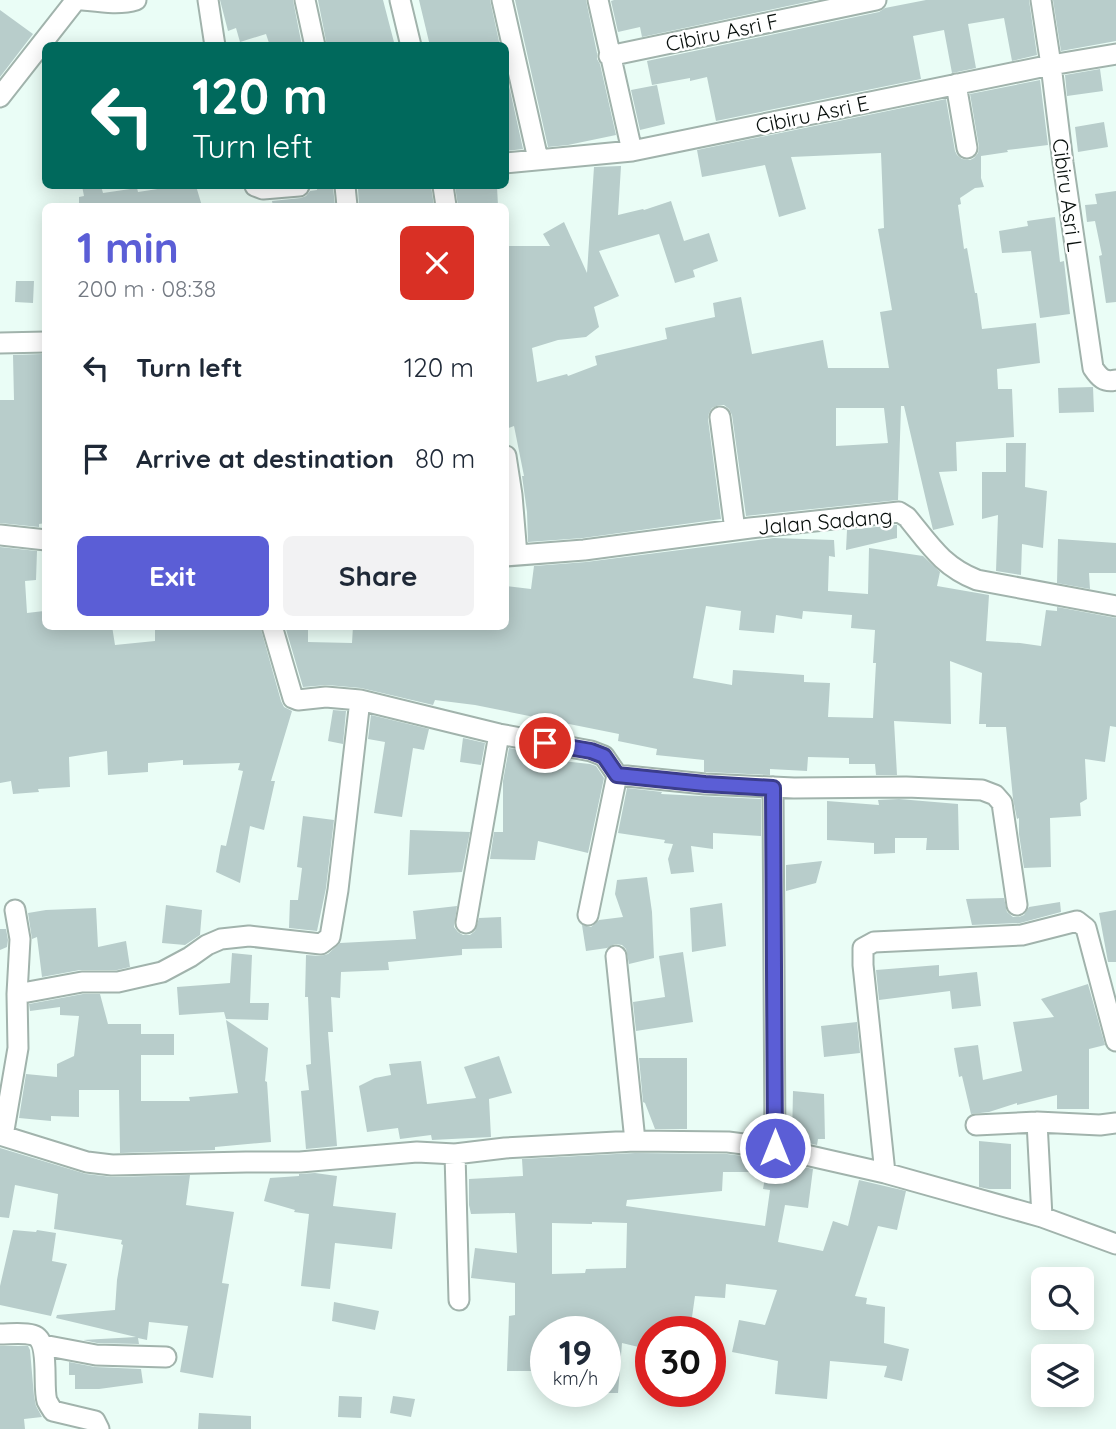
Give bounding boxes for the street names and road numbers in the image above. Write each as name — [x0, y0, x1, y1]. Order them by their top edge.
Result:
street label: Cibiru Asri F — [663, 7, 781, 57]
street label: Cibiru Asri E — [753, 89, 871, 139]
street label: Cibiru Asri L — [1047, 137, 1089, 253]
street label: Jalan Sadang — [756, 502, 894, 540]

